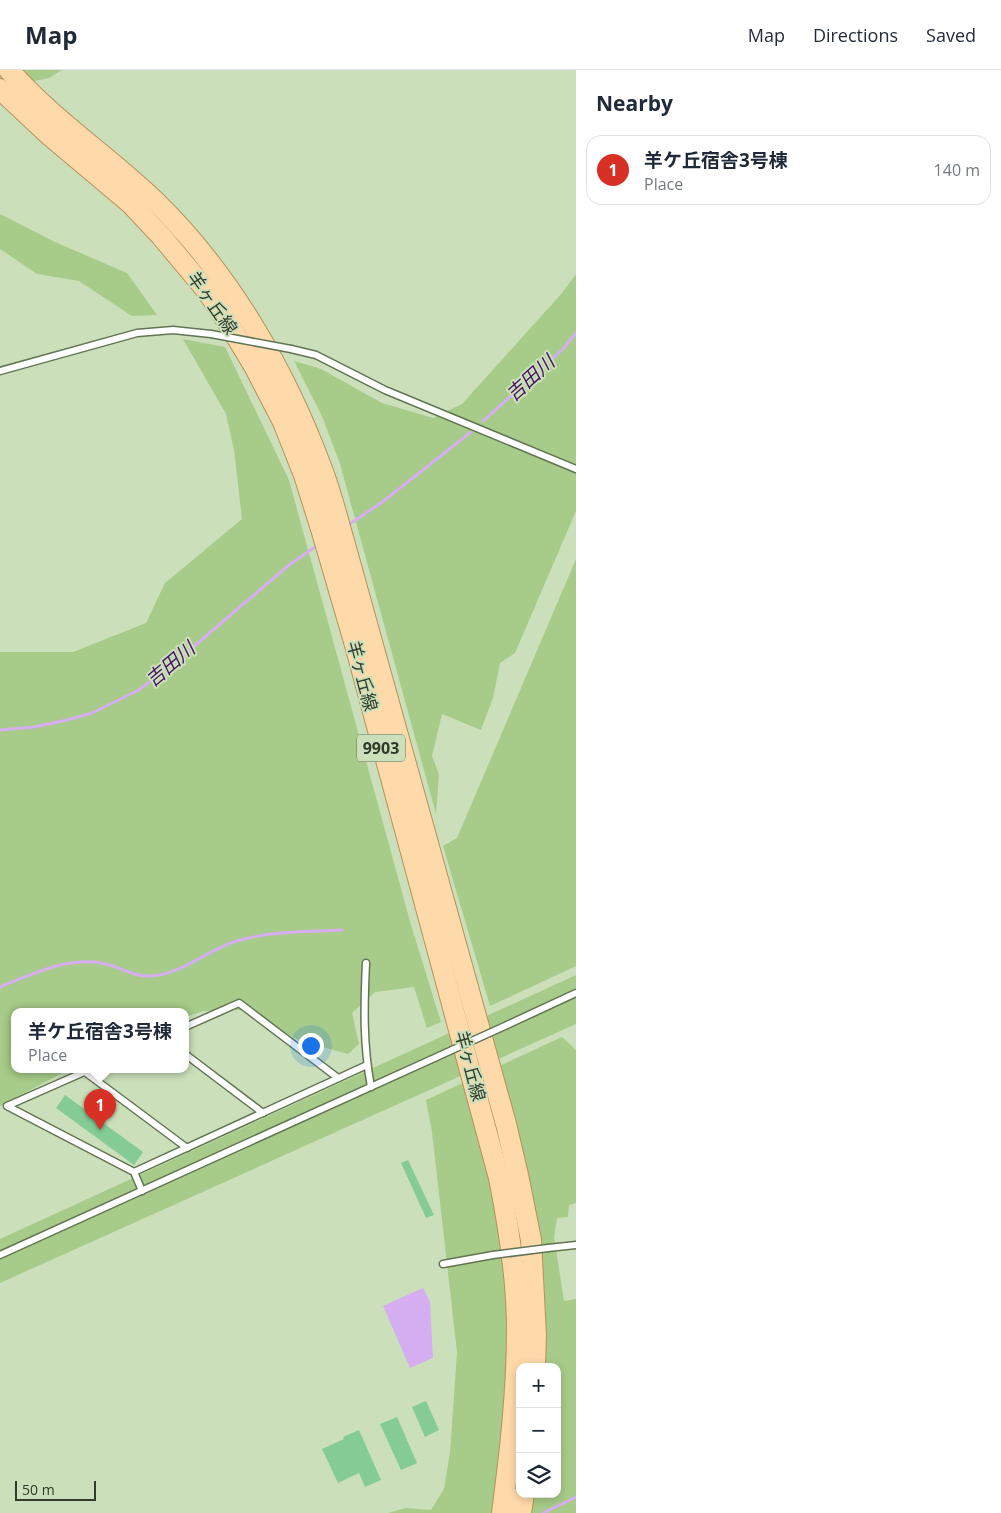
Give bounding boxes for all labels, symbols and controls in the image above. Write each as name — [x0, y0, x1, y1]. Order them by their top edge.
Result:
text: Map — [25, 18, 77, 51]
text: Map — [748, 23, 785, 47]
text: Directions — [813, 23, 898, 47]
text: Saved — [926, 23, 976, 47]
text: Nearby — [596, 89, 673, 117]
text: 羊ケ丘宿舎3号棟 — [644, 147, 788, 173]
text: 1 — [608, 159, 618, 181]
text: 140 m — [934, 159, 980, 181]
text: Place — [644, 173, 683, 195]
street label: 羊ヶ丘線 — [182, 266, 243, 339]
water label: 吉田川 — [500, 348, 561, 407]
water label: 吉田川 — [140, 634, 202, 692]
street label: 羊ヶ丘線 — [342, 638, 384, 714]
road number: 9903 — [357, 734, 405, 761]
popup — [11, 1008, 189, 1073]
text: 羊ケ丘宿舎3号棟 — [28, 1018, 172, 1044]
street label: 羊ヶ丘線 — [450, 1028, 492, 1104]
your location — [298, 1033, 324, 1059]
text: Place — [28, 1044, 67, 1066]
pin: 1 — [84, 1089, 116, 1130]
map controls — [516, 1363, 561, 1498]
button: + — [516, 1363, 561, 1408]
button: − — [516, 1408, 561, 1453]
button: layers — [516, 1453, 561, 1498]
scale bar — [15, 1478, 96, 1501]
text: 50 m — [22, 1480, 55, 1499]

